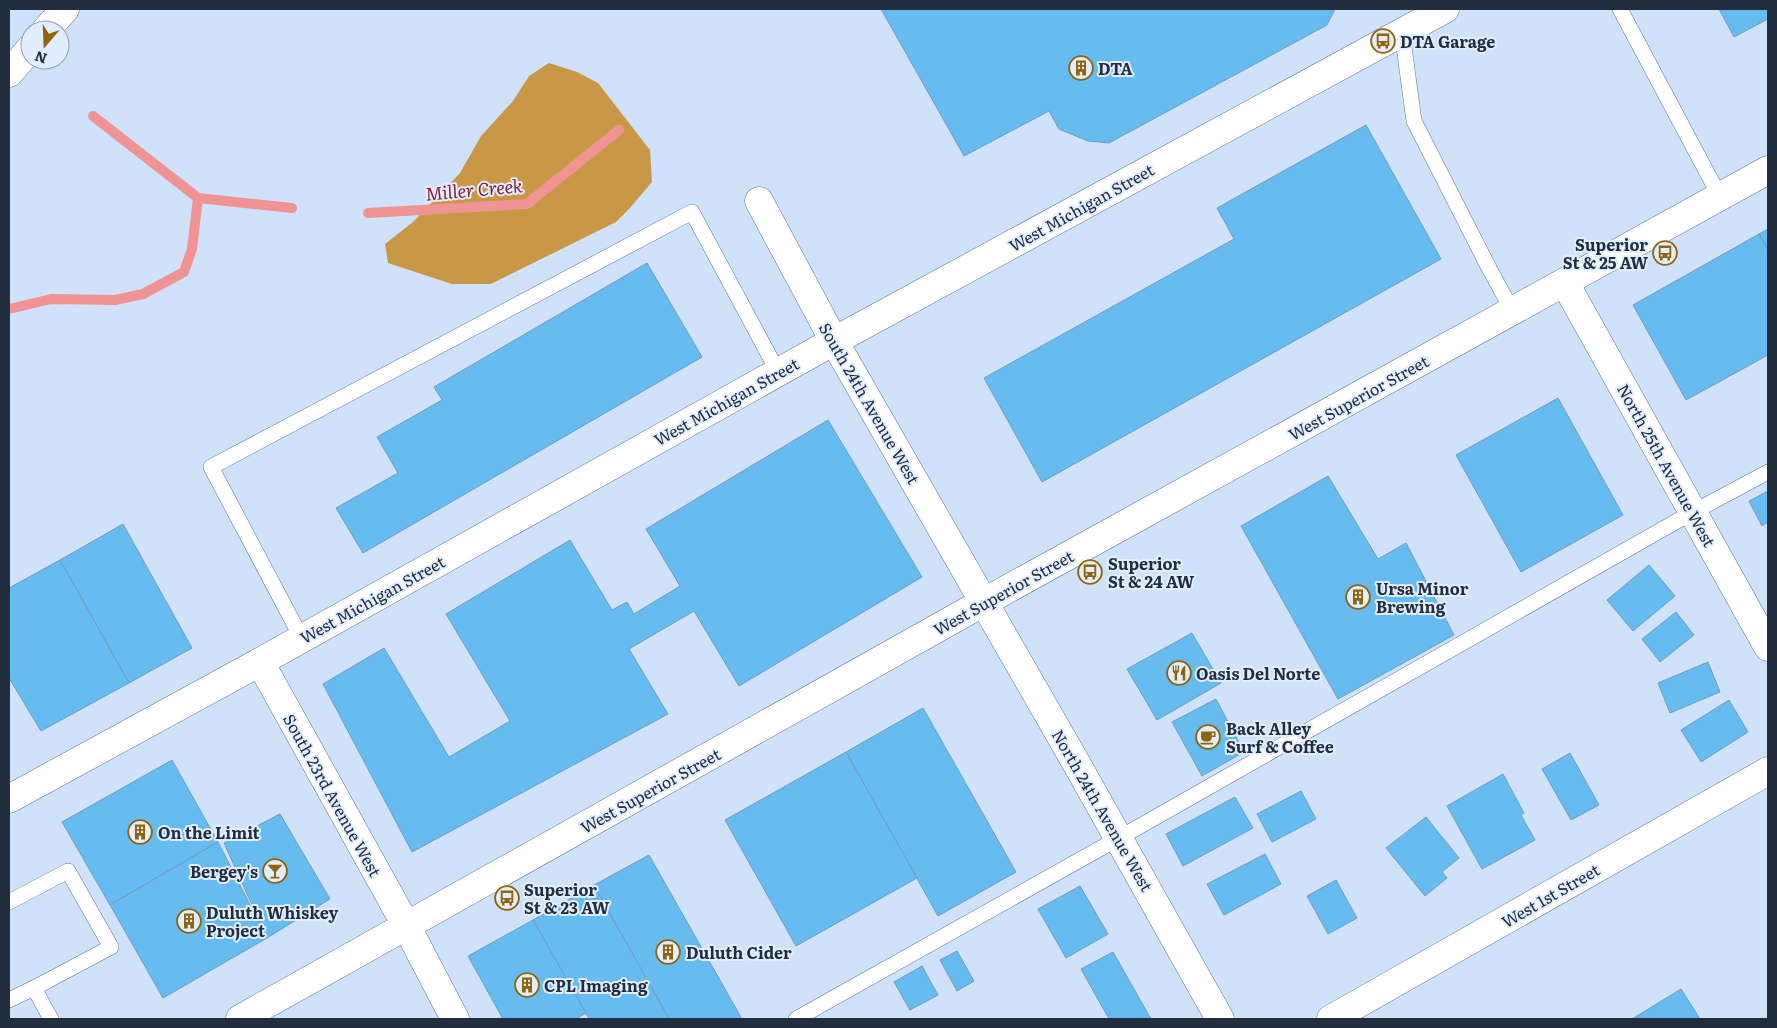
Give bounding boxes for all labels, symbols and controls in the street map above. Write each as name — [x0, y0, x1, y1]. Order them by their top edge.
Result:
north arrow — [20, 20, 70, 70]
bus stop icon: DTA Garage — [1370, 28, 1396, 54]
place label: DTA Garage — [1400, 29, 1495, 53]
text: N — [31, 47, 49, 70]
building icon: DTA — [1068, 55, 1094, 81]
place label: DTA — [1098, 56, 1133, 80]
street label: West Michigan Street — [1004, 157, 1158, 257]
water label: Miller Creek — [424, 171, 524, 207]
place label: Superior St & 25 AW — [1563, 232, 1648, 274]
bus stop icon: Superior St & 25 AW — [1652, 240, 1678, 266]
street label: South 24th Avenue West — [814, 318, 926, 489]
street label: West Superior Street — [1283, 348, 1433, 446]
street label: West Michigan Street — [649, 351, 803, 451]
street label: North 25th Avenue West — [1612, 379, 1722, 551]
street label: West Superior Street — [928, 543, 1078, 641]
street label: West Michigan Street — [295, 549, 449, 649]
place label: Superior St & 24 AW — [1108, 551, 1194, 593]
bus stop icon: Superior St & 24 AW — [1077, 559, 1103, 585]
place label: Ursa Minor Brewing — [1376, 576, 1469, 618]
building icon: Ursa Minor Brewing — [1345, 584, 1371, 610]
restaurant icon: Oasis Del Norte — [1166, 660, 1192, 686]
place label: Oasis Del Norte — [1196, 661, 1320, 685]
street label: South 23rd Avenue West — [278, 709, 388, 881]
place label: Back Alley Surf & Coffee — [1226, 716, 1334, 758]
street label: North 24th Avenue West — [1047, 724, 1160, 896]
cafe icon: Back Alley Surf & Coffee — [1195, 724, 1221, 750]
street label: West Superior Street — [575, 741, 725, 839]
building icon: On the Limit — [127, 819, 153, 845]
place label: On the Limit — [158, 820, 260, 844]
street label: West 1st Street — [1496, 857, 1604, 933]
bar icon: Bergey's — [262, 858, 288, 884]
place label: Bergey's — [190, 859, 258, 883]
place label: Superior St & 23 AW — [524, 877, 610, 919]
bus stop icon: Superior St & 23 AW — [494, 885, 520, 911]
place label: Duluth Whiskey Project — [206, 900, 338, 942]
building icon: Duluth Whiskey Project — [176, 908, 202, 934]
building icon: Duluth Cider — [655, 939, 681, 965]
place label: Duluth Cider — [686, 940, 792, 964]
building icon: CPL Imaging — [514, 972, 540, 998]
place label: CPL Imaging — [544, 973, 648, 997]

